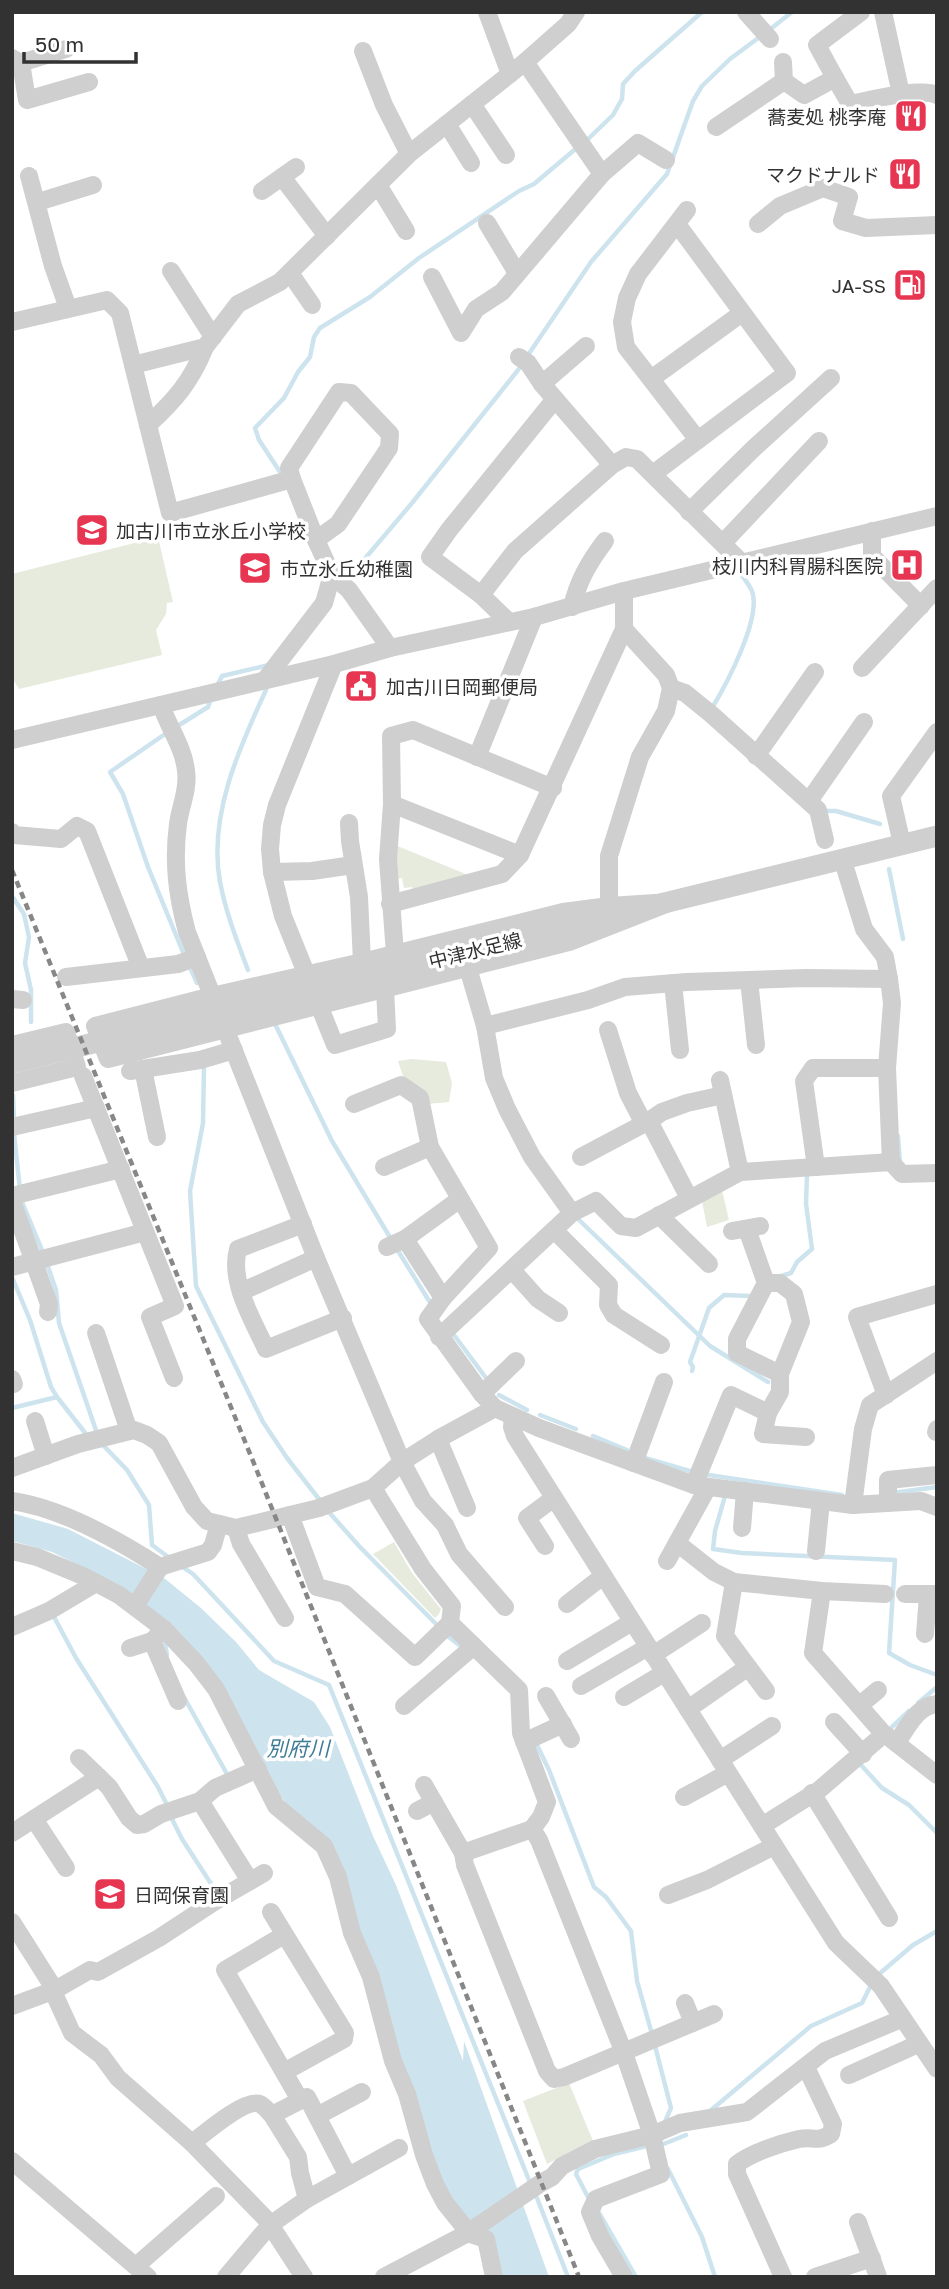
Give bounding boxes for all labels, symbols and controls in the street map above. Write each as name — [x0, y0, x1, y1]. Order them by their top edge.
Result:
scale bar — [24, 21, 136, 65]
text: 50 m — [35, 31, 84, 57]
restaurant icon: 蕎麦処 桃李庵 — [892, 97, 930, 135]
place label: 蕎麦処 桃李庵 — [767, 105, 886, 128]
restaurant icon: マクドナルド — [886, 155, 924, 193]
place label: マクドナルド — [766, 163, 880, 186]
fuel station icon: JA-SS — [891, 266, 929, 304]
place label: JA-SS — [832, 274, 886, 297]
school or university icon: 加古川市立氷丘小学校 — [73, 511, 111, 549]
place label: 加古川市立氷丘小学校 — [116, 519, 306, 542]
hospital icon: 枝川内科胃腸科医院 — [888, 546, 926, 584]
school or university icon: 市立氷丘幼稚園 — [236, 549, 274, 587]
place label: 枝川内科胃腸科医院 — [712, 554, 883, 577]
place label: 市立氷丘幼稚園 — [280, 557, 413, 580]
public building icon: 加古川日岡郵便局 — [342, 667, 380, 705]
place label: 加古川日岡郵便局 — [386, 675, 538, 698]
street label: 中津水足線 — [426, 927, 524, 973]
water label: 別府川 — [267, 1735, 331, 1761]
school or university icon: 日岡保育園 — [91, 1875, 129, 1913]
place label: 日岡保育園 — [134, 1883, 229, 1906]

